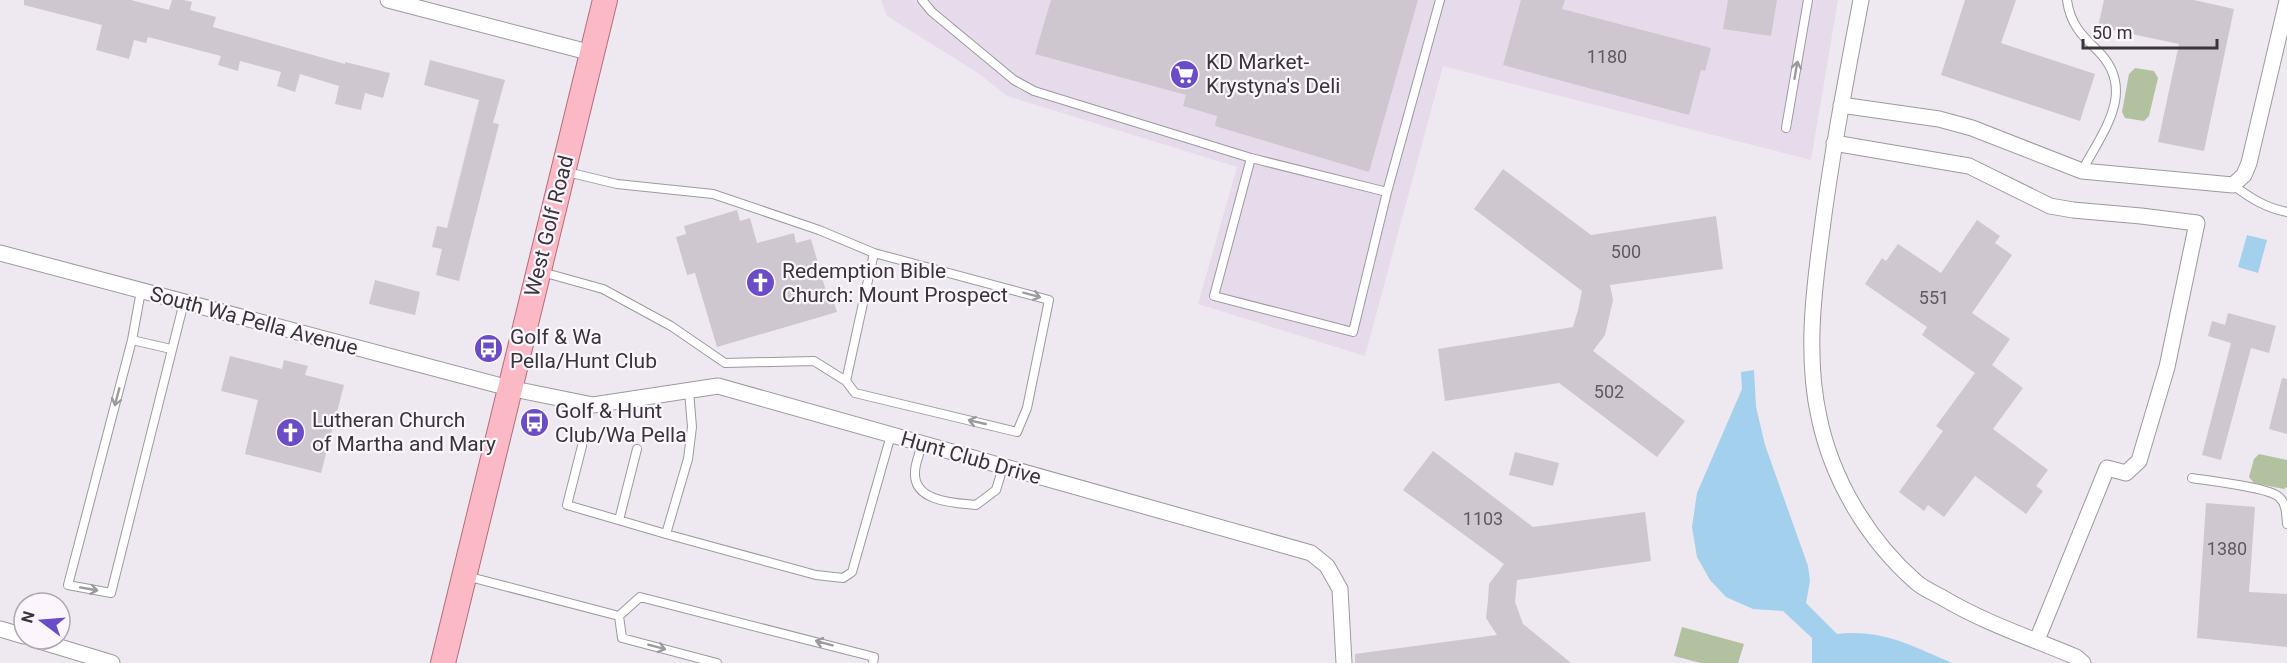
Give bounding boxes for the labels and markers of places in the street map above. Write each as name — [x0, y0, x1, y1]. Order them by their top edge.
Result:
place label: KD Market- Krystyna's Deli — [1206, 50, 1340, 98]
supermarket icon: KD Market- Krystyna's Deli — [1169, 58, 1201, 90]
place label: Redemption Bible Church: Mount Prospect — [782, 259, 1008, 307]
church icon: Redemption Bible Church: Mount Prospect — [745, 267, 777, 299]
place label: Golf & Wa Pella/Hunt Club — [510, 325, 657, 373]
bus stop icon: Golf & Wa Pella/Hunt Club — [473, 333, 505, 365]
place label: Golf & Hunt Club/Wa Pella — [555, 399, 687, 447]
bus stop icon: Golf & Hunt Club/Wa Pella — [518, 407, 550, 439]
place label: Lutheran Church of Martha and Mary — [312, 408, 496, 456]
church icon: Lutheran Church of Martha and Mary — [275, 416, 307, 448]

